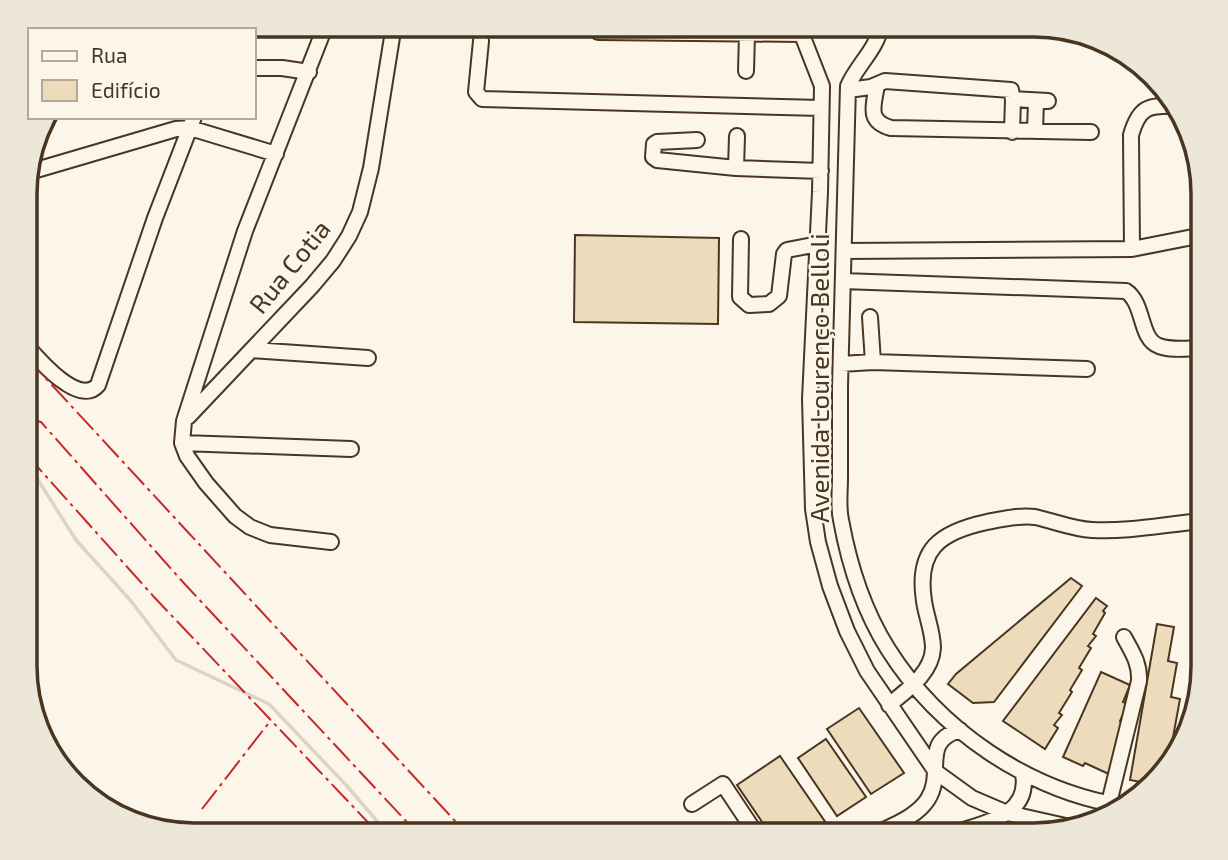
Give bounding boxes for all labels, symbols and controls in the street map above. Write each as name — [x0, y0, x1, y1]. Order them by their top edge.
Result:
legend — [28, 28, 256, 119]
text: Rua — [91, 42, 127, 67]
text: Edifício — [91, 77, 161, 102]
street label: Rua Cotia — [242, 213, 336, 319]
street label: Avenida Lourenço Belloli — [803, 233, 836, 523]

